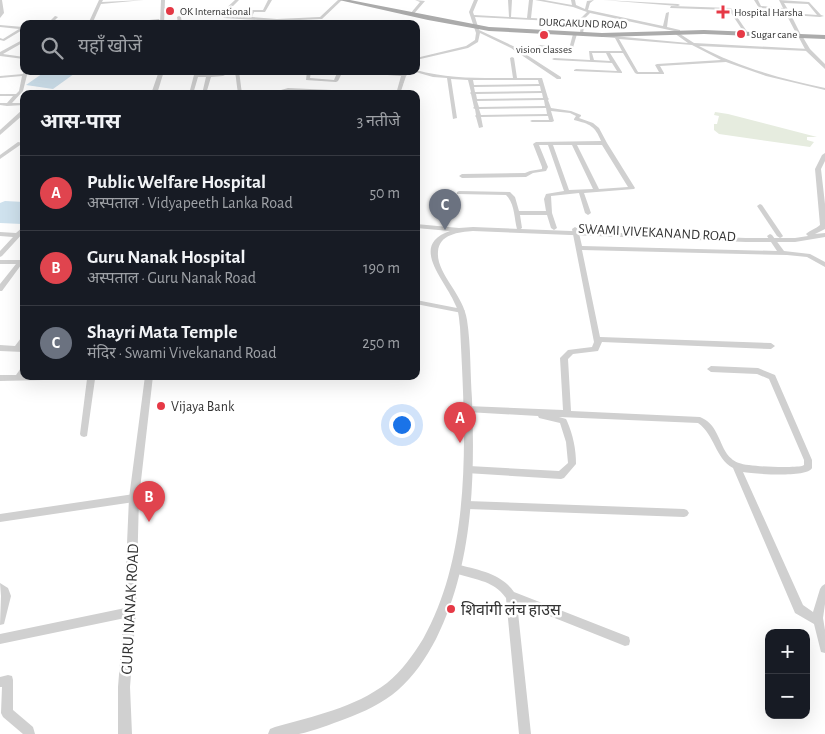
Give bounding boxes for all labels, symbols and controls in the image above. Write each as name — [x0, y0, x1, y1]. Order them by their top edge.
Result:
marker: OK International — [164, 5, 176, 17]
marker: Hospital Harsha — [716, 5, 730, 19]
place label: OK International — [180, 6, 251, 17]
place label: Hospital Harsha — [734, 7, 803, 18]
street label: DURGAKUND ROAD — [539, 16, 627, 31]
search box — [20, 20, 420, 75]
marker: Sugar cane — [735, 28, 747, 40]
marker: vision classes — [538, 29, 550, 41]
place label: Sugar cane — [751, 29, 797, 40]
icon: search — [38, 34, 66, 62]
text: यहाँ खोजें — [78, 37, 142, 56]
place label: vision classes — [516, 44, 572, 55]
text: आस-पास — [40, 111, 121, 132]
text: 3 नतीजे — [357, 113, 400, 129]
text: Public Welfare Hospital — [87, 173, 266, 192]
text: A — [51, 185, 61, 201]
text: 50 m — [369, 185, 400, 201]
pin: C — [429, 189, 461, 230]
text: अस्पताल · Vidyapeeth Lanka Road — [87, 195, 293, 211]
street label: SWAMI VIVEKANAND ROAD — [578, 222, 736, 244]
text: Guru Nanak Hospital — [87, 248, 246, 267]
text: B — [51, 260, 61, 276]
text: 190 m — [363, 260, 400, 276]
text: अस्पताल · Guru Nanak Road — [87, 270, 256, 286]
text: Shayri Mata Temple — [87, 323, 237, 342]
text: C — [52, 335, 60, 351]
text: 250 m — [362, 335, 400, 351]
text: मंदिर · Swami Vivekanand Road — [87, 345, 277, 361]
marker: Vijaya Bank — [155, 400, 167, 412]
place label: Vijaya Bank — [171, 400, 235, 414]
pin: A — [444, 402, 476, 443]
your location — [389, 412, 415, 438]
pin: B — [133, 481, 165, 522]
street label: GURU NANAK ROAD — [119, 543, 141, 675]
place label: शिवांगी लंच हाउस — [461, 601, 562, 618]
marker: शिवांगी लंच हाउस — [445, 603, 457, 615]
map controls — [765, 629, 810, 719]
button: + — [765, 629, 810, 674]
button: − — [765, 674, 810, 719]

